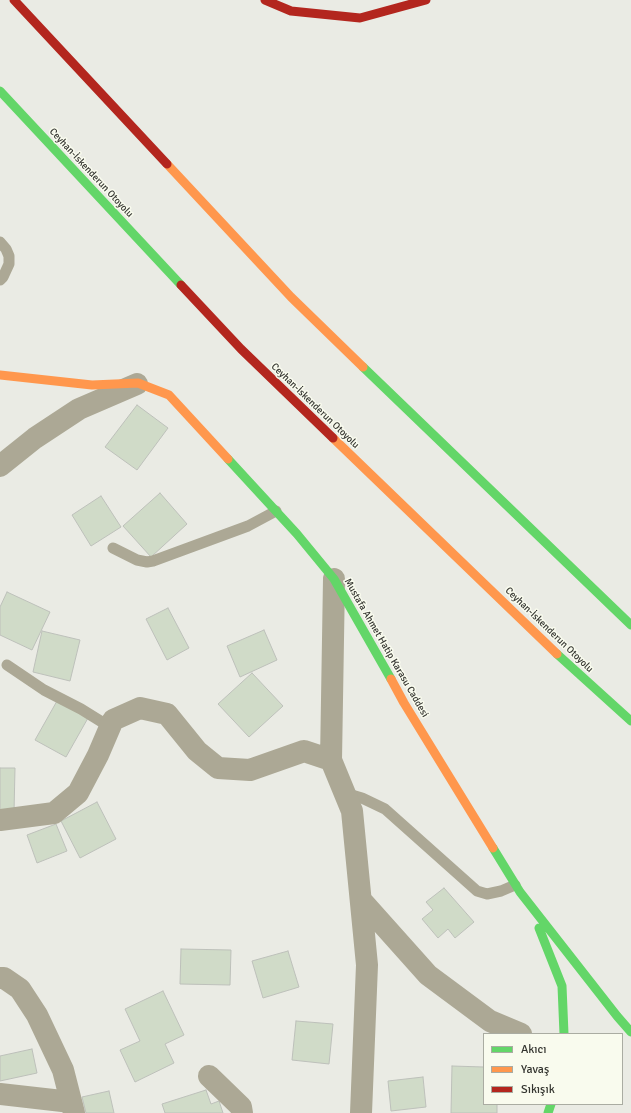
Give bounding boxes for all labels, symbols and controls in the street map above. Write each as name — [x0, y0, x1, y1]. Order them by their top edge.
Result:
street label: Ceyhan-İskenderun Otoyolu — [46, 126, 136, 220]
street label: Ceyhan-İskenderun Otoyolu — [268, 361, 362, 451]
street label: Mustafa Ahmet Hatip Karasu Caddesi — [341, 576, 431, 720]
street label: Ceyhan-İskenderun Otoyolu — [502, 585, 596, 675]
legend — [483, 1033, 623, 1105]
text: Akıcı — [521, 1042, 547, 1057]
text: Yavaş — [521, 1062, 549, 1077]
text: Sıkışık — [521, 1082, 555, 1097]

